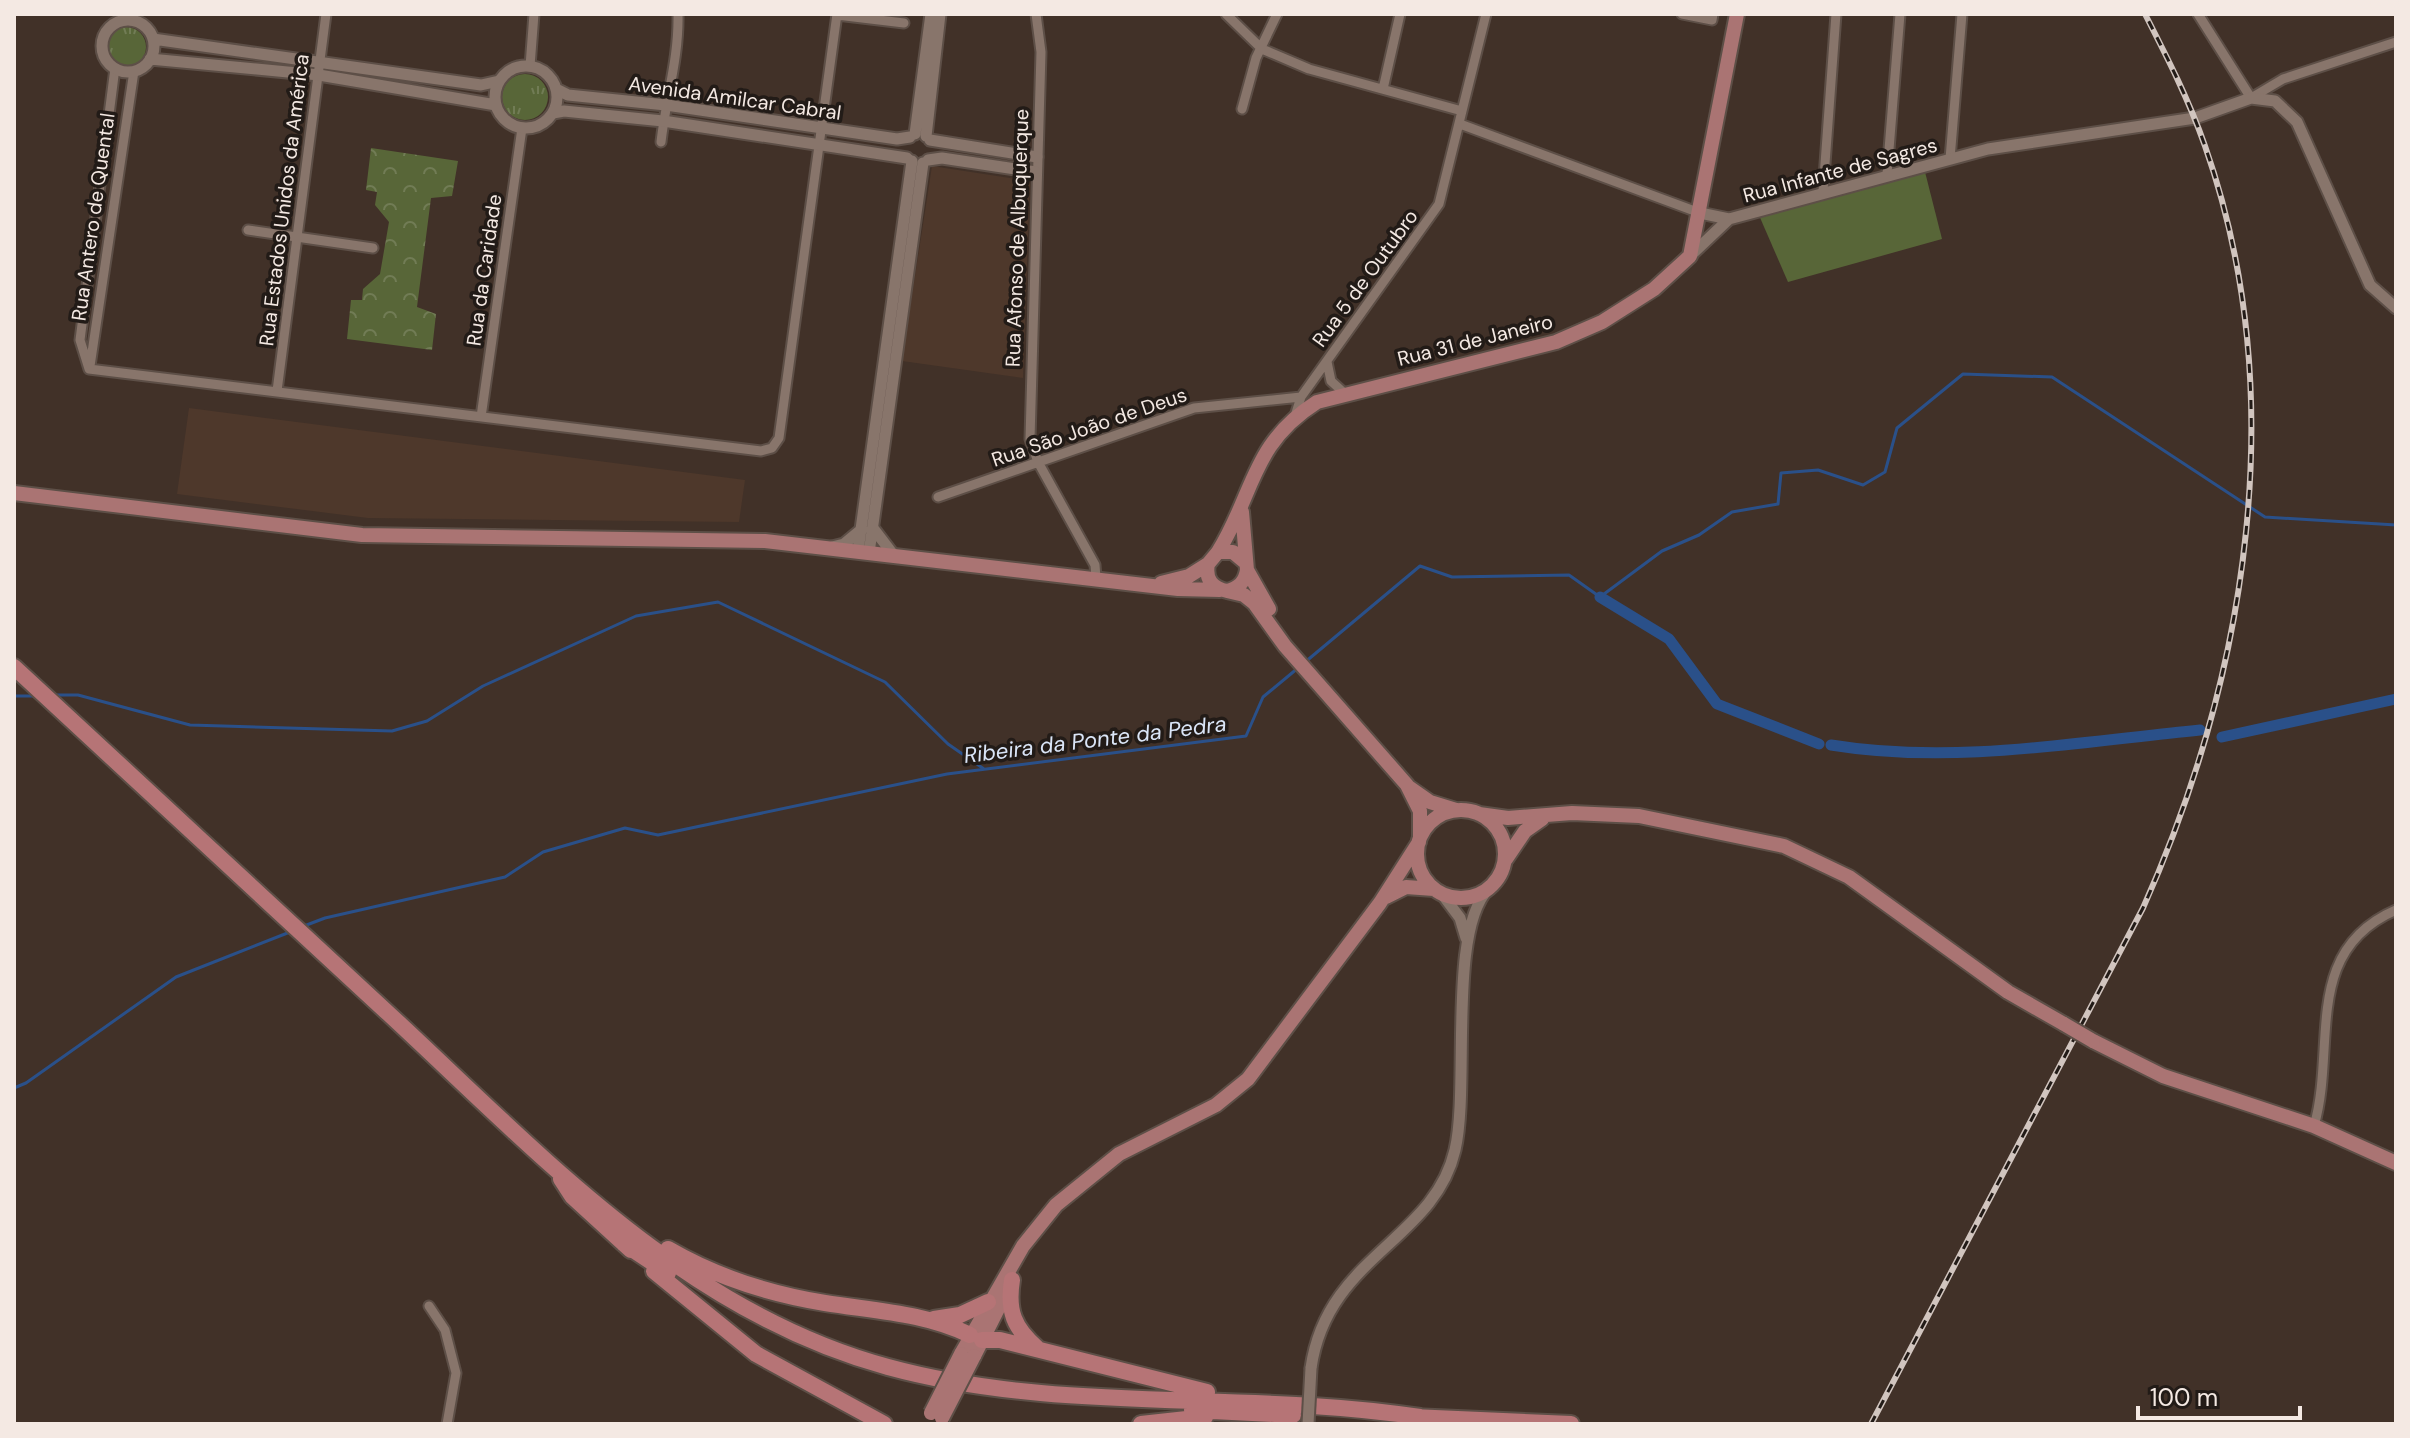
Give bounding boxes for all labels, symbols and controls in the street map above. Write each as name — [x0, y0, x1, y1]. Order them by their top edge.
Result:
street label: Rua Estados Unidos da América — [253, 53, 315, 347]
street label: Avenida Amilcar Cabral — [627, 70, 843, 126]
street label: Rua Afonso de Albuquerque — [1000, 109, 1034, 367]
street label: Rua Antero de Quental — [66, 111, 120, 323]
street label: Rua Infante de Sagres — [1740, 132, 1940, 208]
street label: Rua da Caridade — [460, 192, 508, 348]
street label: Rua 5 de Outubro — [1306, 204, 1424, 352]
street label: Rua 31 de Janeiro — [1395, 308, 1555, 372]
street label: Rua São João de Deus — [988, 381, 1190, 473]
water label: Ribeira da Ponte da Pedra — [962, 709, 1228, 770]
scale bar — [2138, 1370, 2300, 1420]
text: 100 m — [2150, 1382, 2218, 1413]

